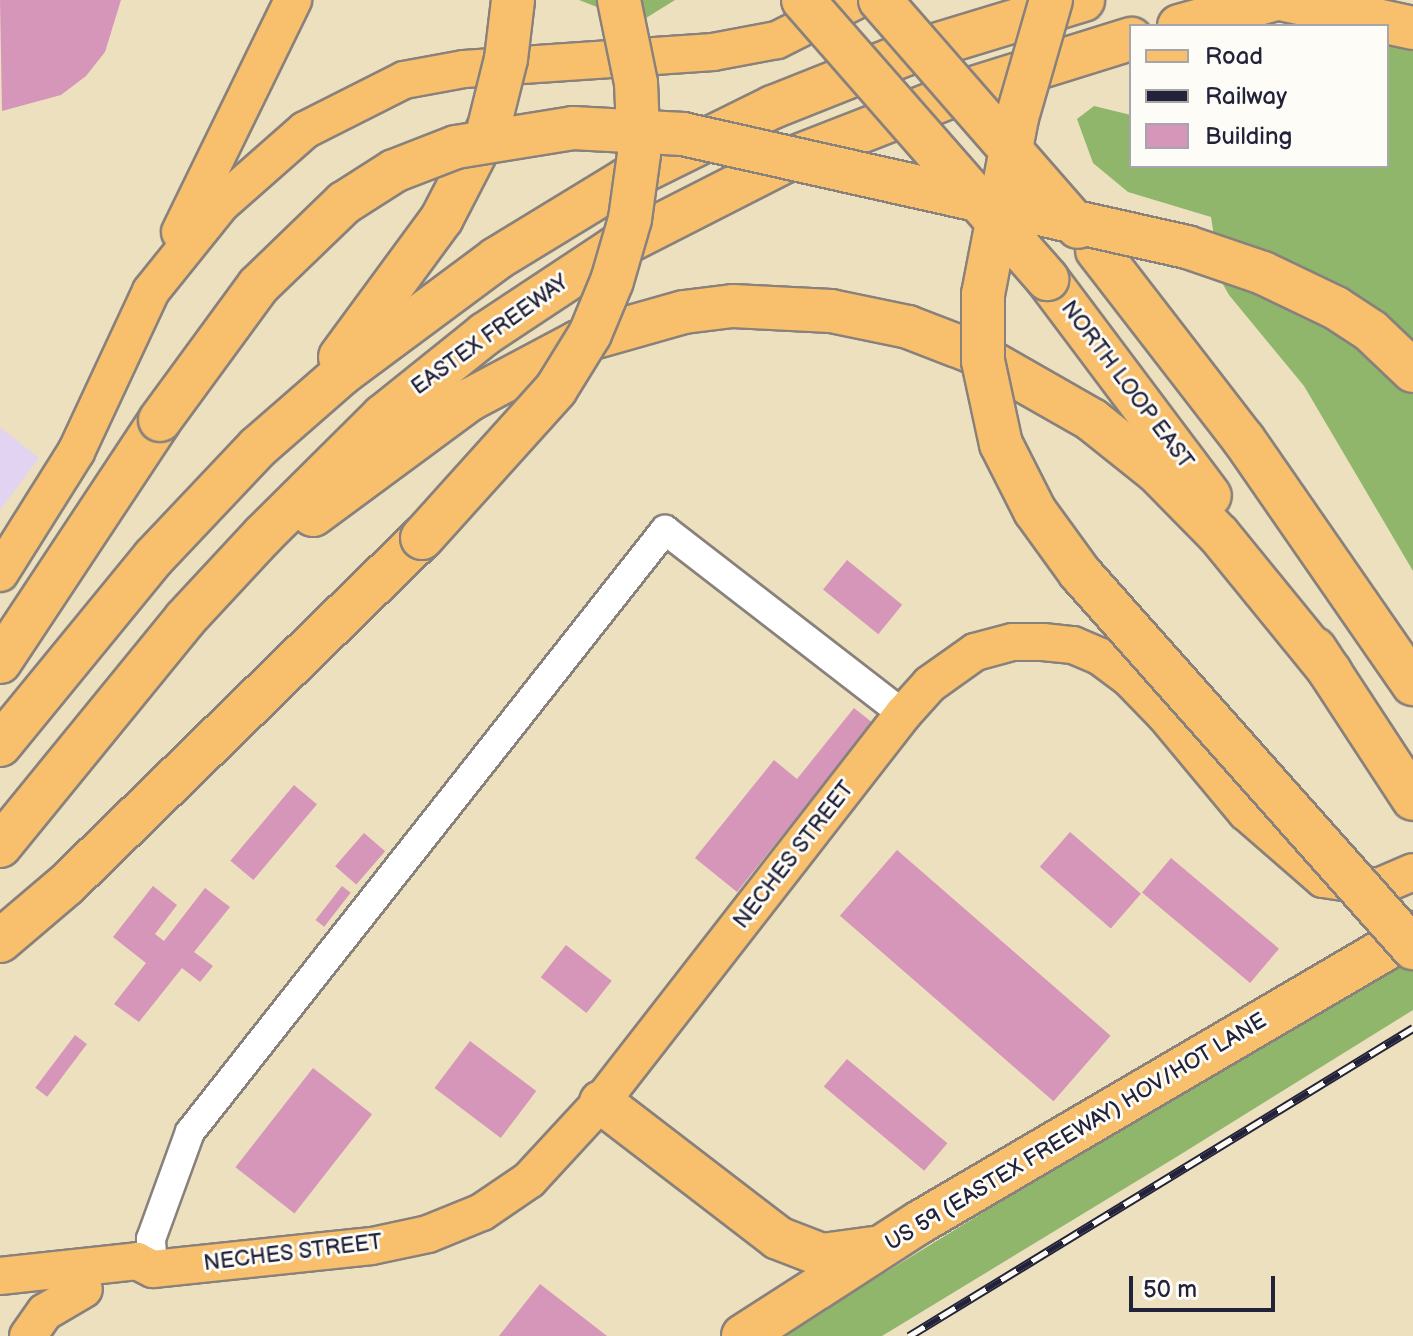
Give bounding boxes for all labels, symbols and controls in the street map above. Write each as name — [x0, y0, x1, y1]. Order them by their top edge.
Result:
legend — [1129, 24, 1389, 168]
text: Road — [1205, 42, 1263, 71]
text: Railway — [1205, 82, 1287, 111]
text: Building — [1205, 122, 1292, 151]
street label: EASTEX FREEWAY — [406, 269, 574, 401]
street label: NORTH LOOP EAST — [1055, 296, 1199, 474]
street label: NECHES STREET — [728, 776, 860, 934]
street label: US 59 (EASTEX FREEWAY) HOV/HOT LANE — [881, 1007, 1271, 1257]
street label: NECHES STREET — [202, 1229, 384, 1277]
scale bar — [1133, 1260, 1279, 1310]
text: 50 m — [1143, 1275, 1197, 1304]

